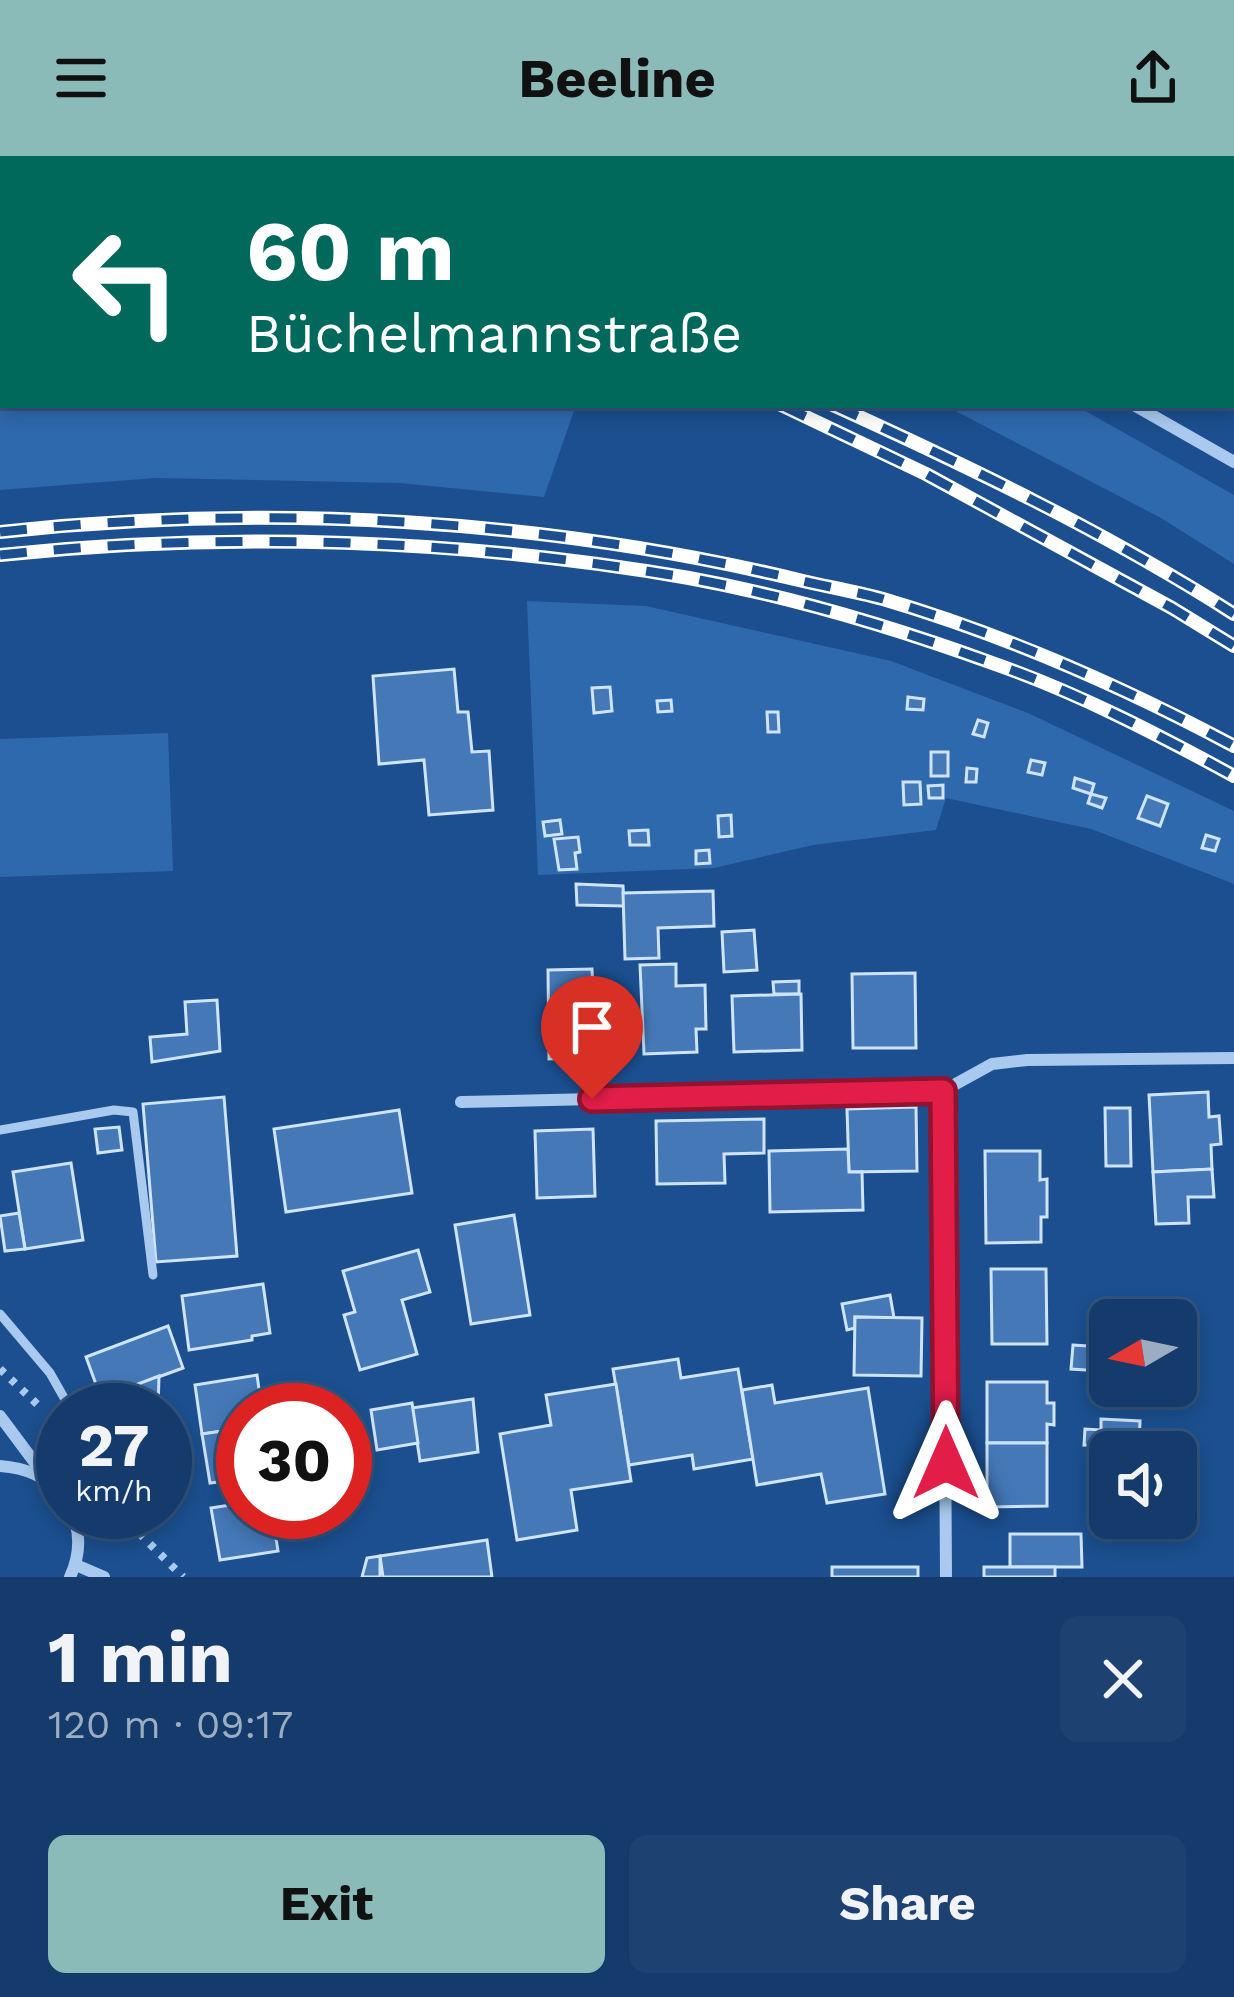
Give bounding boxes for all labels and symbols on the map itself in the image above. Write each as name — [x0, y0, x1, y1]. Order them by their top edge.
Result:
pin — [541, 976, 643, 1099]
north arrow — [1089, 1299, 1197, 1407]
speed limit sign: 30 — [216, 1383, 372, 1539]
position arrow — [883, 1400, 1009, 1526]

